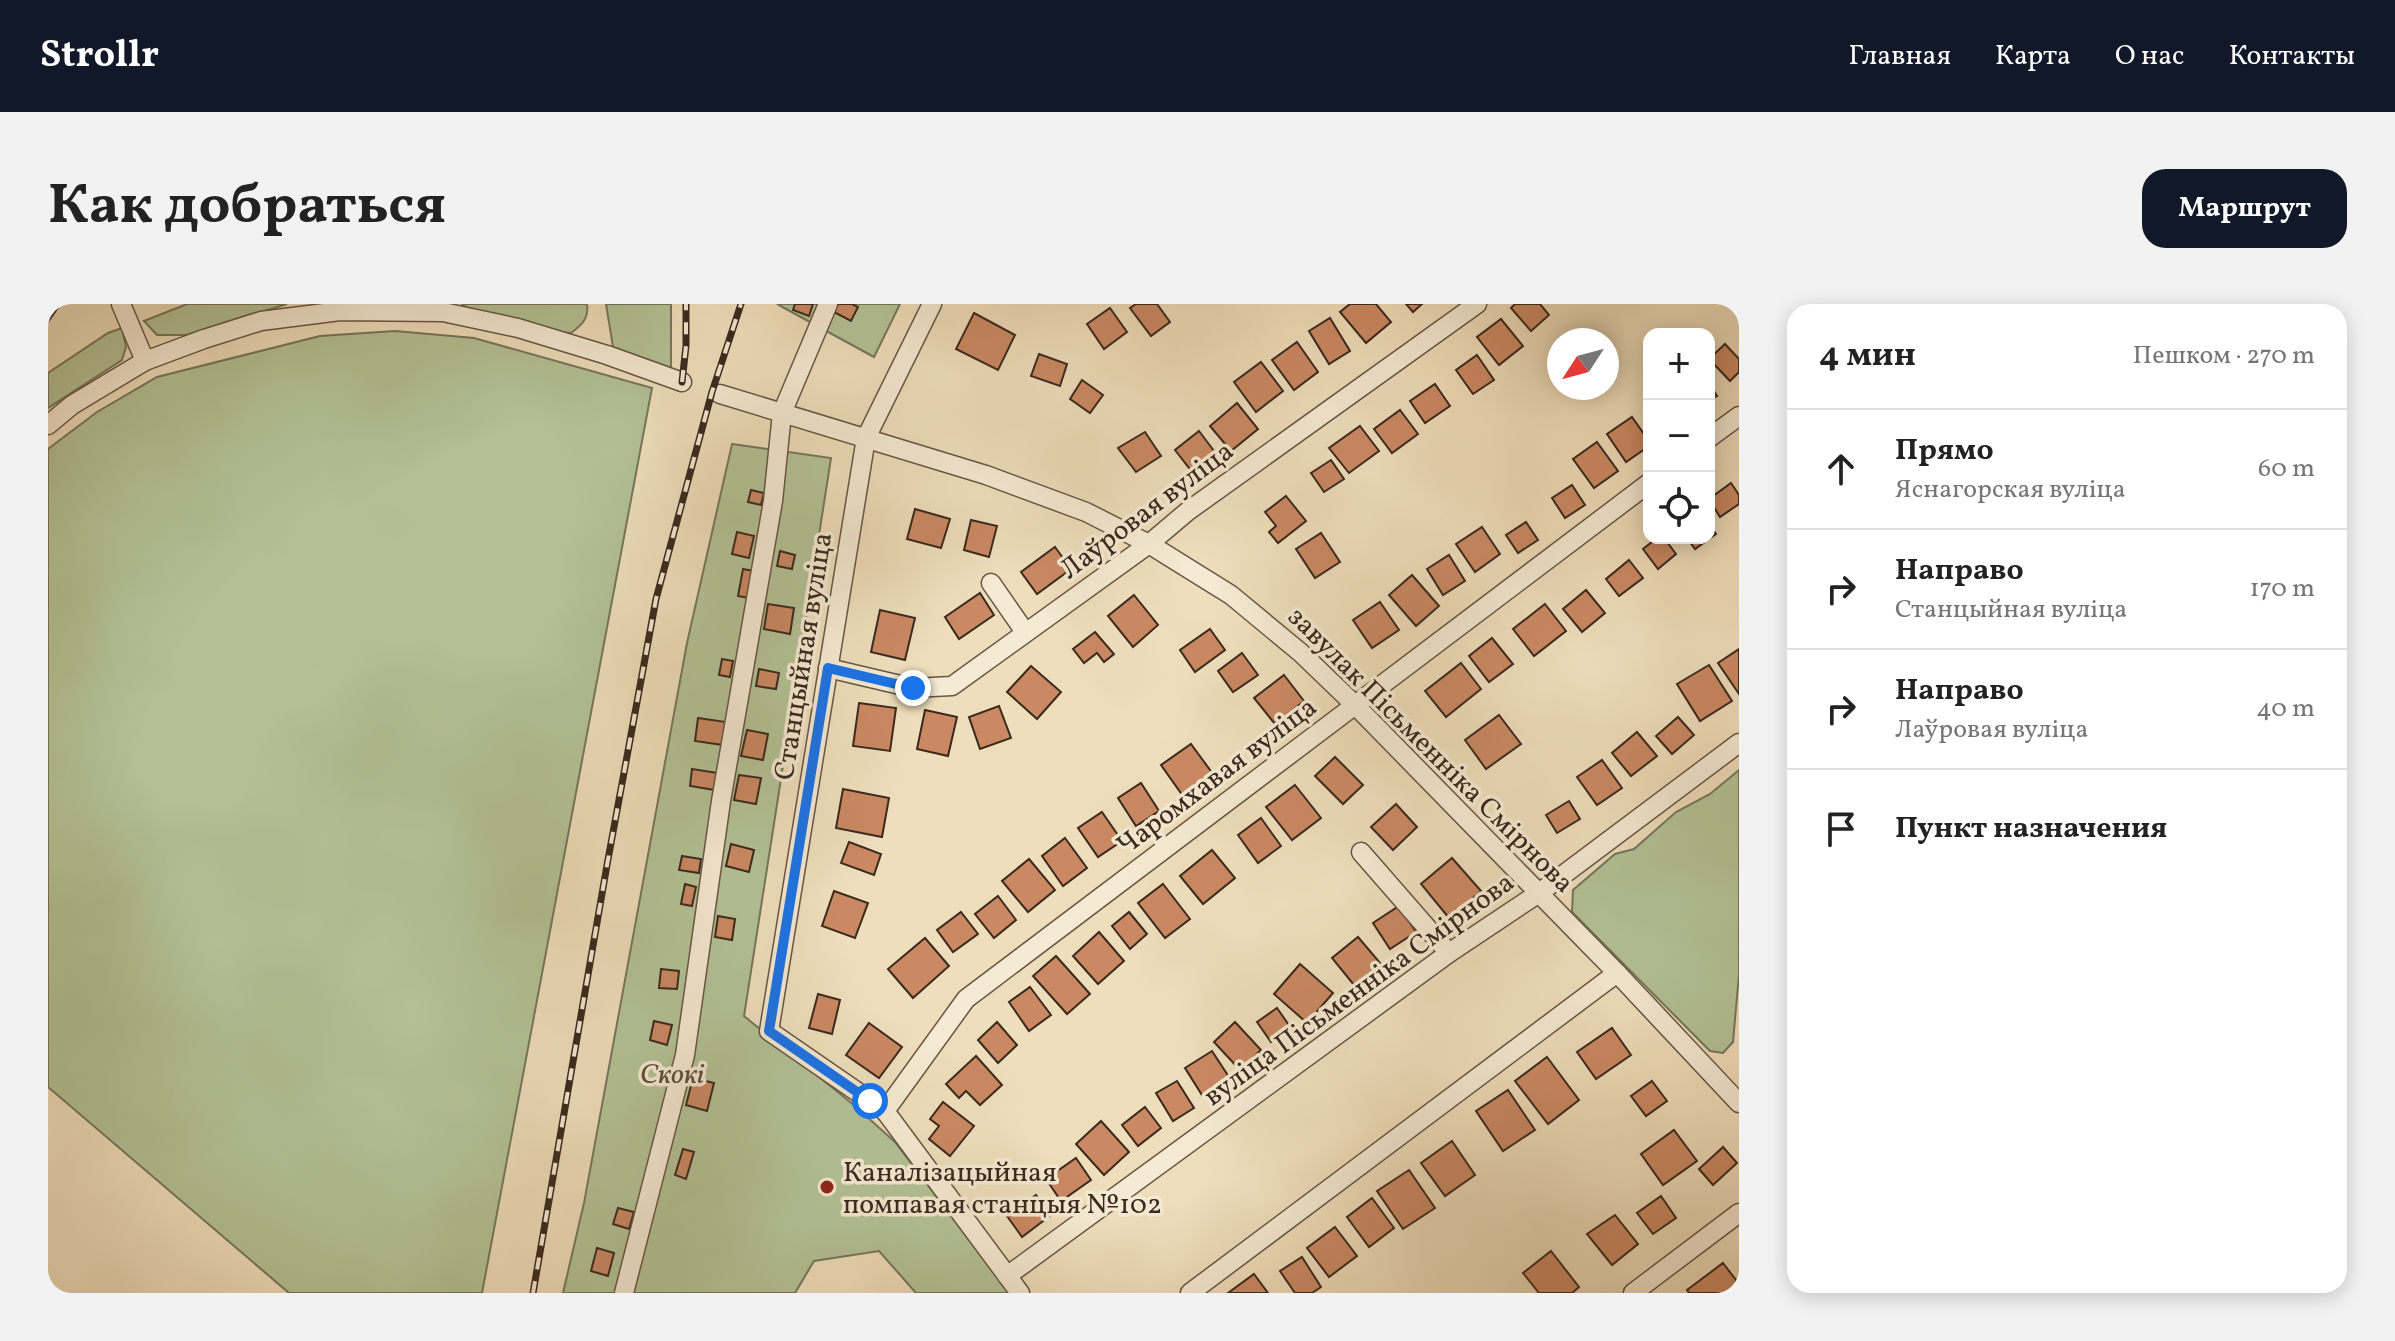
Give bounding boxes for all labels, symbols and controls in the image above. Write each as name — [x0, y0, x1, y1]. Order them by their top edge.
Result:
text: Strollr — [40, 30, 159, 83]
text: Главная — [1849, 37, 1951, 76]
text: Карта — [1995, 37, 2071, 76]
text: О нас — [2115, 37, 2185, 76]
text: Контакты — [2229, 37, 2355, 76]
text: Как добраться — [48, 169, 446, 247]
button: Маршрут — [2142, 169, 2347, 248]
north arrow — [1547, 328, 1619, 400]
map controls — [1643, 328, 1715, 544]
button: + — [1643, 328, 1715, 400]
text: 4 мин — [1819, 333, 1916, 380]
text: Пешком · 270 m — [2133, 338, 2315, 374]
button: − — [1643, 400, 1715, 472]
text: Прямо — [1895, 430, 1994, 472]
street label: Лаўровая вуліца — [1053, 433, 1242, 589]
icon: ahead — [1819, 447, 1863, 491]
text: 60 m — [2258, 451, 2315, 487]
button: locate — [1643, 472, 1715, 544]
text: Яснагорская вуліца — [1895, 472, 2126, 508]
street label: Станцыйная вуліца — [766, 530, 843, 783]
text: Направо — [1895, 550, 2024, 592]
icon: right — [1819, 567, 1863, 611]
text: 170 m — [2250, 571, 2315, 607]
text: Станцыйная вуліца — [1895, 592, 2127, 628]
street label: завулак Пісьменніка Смірнова — [1278, 599, 1582, 903]
route end — [895, 670, 931, 706]
text: Направо — [1895, 670, 2024, 712]
icon: right — [1819, 687, 1863, 731]
street label: Чаромхавая вуліца — [1109, 689, 1326, 865]
text: 40 m — [2256, 691, 2315, 727]
text: Лаўровая вуліца — [1895, 712, 2088, 748]
icon: arrive — [1819, 807, 1863, 851]
text: Пункт назначения — [1895, 808, 2167, 850]
street label: вуліца Пісьменніка Смірнова — [1196, 864, 1523, 1116]
park label: Скокі — [640, 1056, 705, 1095]
route start — [852, 1083, 888, 1119]
place label: Каналізацыйная помпавая станцыя №102 — [843, 1154, 1162, 1225]
marker: Каналізацыйная помпавая станцыя №102 — [818, 1178, 836, 1196]

